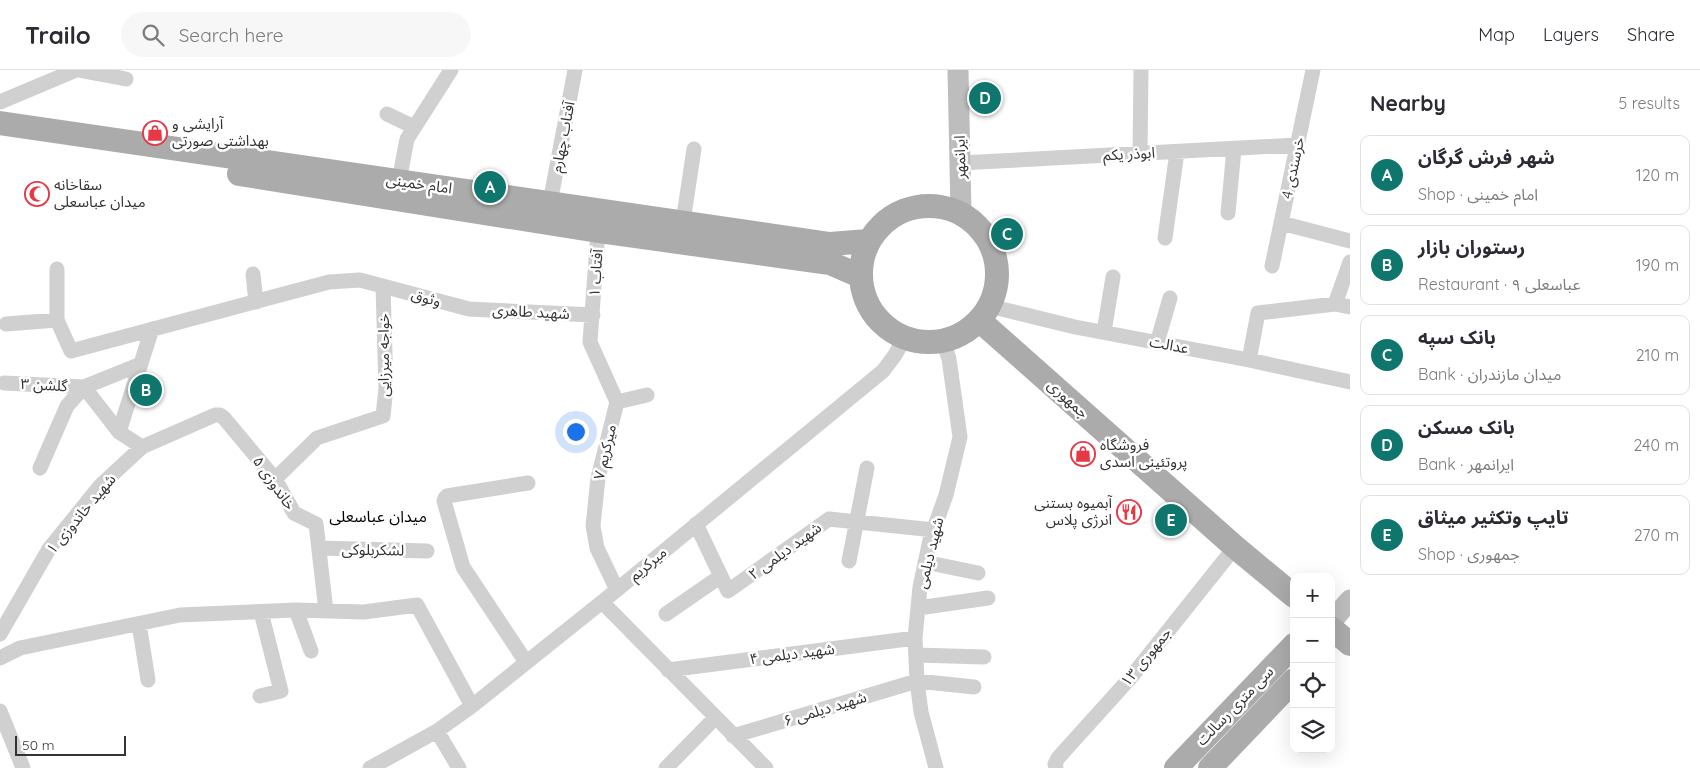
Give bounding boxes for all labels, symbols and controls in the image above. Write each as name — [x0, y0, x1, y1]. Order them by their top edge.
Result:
search box — [121, 12, 471, 57]
text: Trailo — [25, 20, 91, 50]
icon: search — [139, 21, 167, 49]
text: Search here — [179, 23, 284, 47]
text: Map — [1478, 23, 1515, 46]
text: Layers — [1543, 23, 1599, 46]
text: Share — [1627, 23, 1675, 46]
pin: D — [969, 79, 1001, 117]
text: Nearby — [1370, 90, 1446, 116]
text: 5 results — [1619, 93, 1680, 113]
street label: آفتاب چهارم — [546, 99, 581, 175]
place label: آرایشی و بهداشتی صورتی — [172, 114, 269, 150]
shop icon: آرایشی و بهداشتی صورتی — [142, 120, 168, 146]
street label: ایرانمهر — [950, 135, 969, 180]
street label: خرسندی 4 — [1277, 135, 1308, 200]
street label: ابوذر یکم — [1103, 143, 1156, 166]
text: شهر فرش گرگان — [1418, 145, 1555, 169]
text: A — [1382, 165, 1392, 185]
text: 120 m — [1636, 165, 1679, 185]
pin: A — [474, 168, 506, 206]
street label: امام خمینی — [385, 169, 453, 200]
place label: سقاخانه میدان عباسعلی — [54, 175, 146, 211]
mosque icon: سقاخانه میدان عباسعلی — [24, 181, 50, 207]
text: Shop · امام خمینی — [1418, 184, 1538, 204]
pin: C — [991, 215, 1023, 253]
text: رستوران بازار — [1418, 235, 1525, 259]
street label: ۱ آفتاب — [584, 248, 607, 297]
text: B — [1382, 255, 1392, 275]
text: 190 m — [1636, 255, 1679, 275]
text: Restaurant · ۹ عباسعلی — [1418, 274, 1581, 294]
street label: وثوق — [409, 284, 443, 311]
street label: شهید طاهری — [492, 300, 570, 323]
street label: خواجه میرزایی — [374, 313, 393, 397]
text: بانک سپه — [1418, 325, 1496, 349]
street label: عدالت — [1148, 331, 1191, 358]
text: C — [1382, 345, 1392, 365]
text: 210 m — [1636, 345, 1679, 365]
text: Bank · میدان مازندران — [1418, 364, 1561, 384]
pin: B — [130, 371, 162, 409]
street label: ۳ گلشن — [20, 374, 69, 395]
street label: جمهوری — [1044, 375, 1093, 422]
text: بانک مسکن — [1418, 415, 1515, 439]
your location — [563, 419, 589, 445]
street label: ۷ میرکریم — [589, 422, 622, 482]
place label: فروشگاه پروتئینی اسدی — [1100, 435, 1187, 472]
text: D — [1381, 435, 1393, 455]
text: 240 m — [1633, 435, 1679, 455]
shop icon: فروشگاه پروتئینی اسدی — [1070, 441, 1096, 467]
street label: خاندوزی ۵ — [249, 452, 300, 513]
text: Bank · ایرانمهر — [1418, 454, 1514, 474]
street label: ۱ شهید خاندوزی — [42, 470, 120, 558]
place label: آبمیوه بستنی انرژی پلاس — [1034, 493, 1113, 530]
restaurant icon: آبمیوه بستنی انرژی پلاس — [1116, 499, 1142, 525]
pin: E — [1155, 501, 1187, 539]
text: تایپ وتکثیر میثاق — [1418, 505, 1569, 529]
district label: میدان عباسعلی — [329, 506, 427, 526]
street label: شهید دیلمی — [911, 515, 948, 591]
street label: ۲ شهید دیلمی — [745, 518, 825, 583]
text: E — [1382, 525, 1392, 545]
text: 270 m — [1634, 525, 1679, 545]
street label: لشکربلوکی — [342, 539, 405, 560]
street label: میرکریم — [625, 542, 672, 586]
text: Shop · جمهوری — [1418, 544, 1520, 564]
map controls — [1290, 573, 1335, 753]
button: + — [1290, 573, 1335, 618]
button: − — [1290, 618, 1335, 663]
street label: ۱۳ جمهوری — [1116, 623, 1175, 690]
street label: ۴ شهید دیلمی — [748, 639, 836, 668]
street label: سی متری رسالت — [1192, 662, 1278, 749]
button: locate — [1290, 663, 1335, 708]
street label: ۶ شهید دیلمی — [781, 687, 869, 730]
button: layers — [1290, 708, 1335, 753]
scale bar — [15, 733, 126, 756]
text: 50 m — [22, 736, 55, 754]

